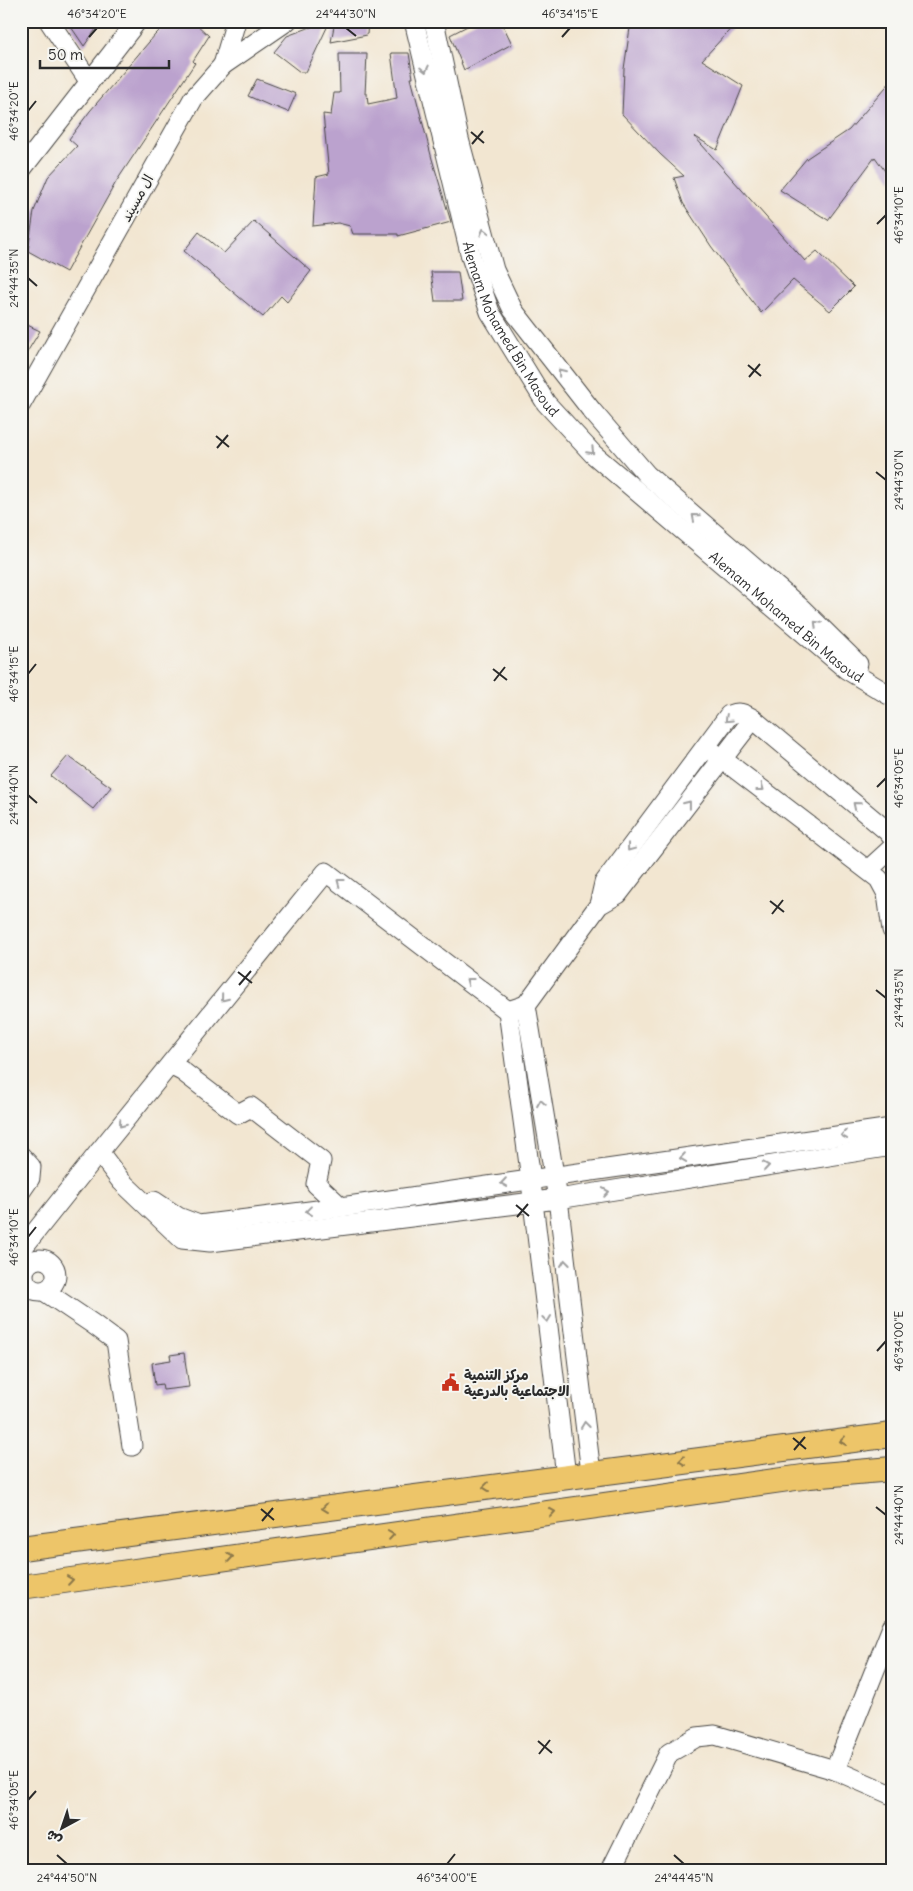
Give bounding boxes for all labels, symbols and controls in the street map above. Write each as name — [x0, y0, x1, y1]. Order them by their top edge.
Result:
text: 46°34'20"E — [67, 6, 127, 21]
text: 24°44'30"N — [316, 6, 376, 21]
text: 46°34'15"E — [542, 6, 598, 21]
scale bar — [40, 38, 169, 70]
text: 50 m — [48, 45, 83, 64]
one-way arrow — [419, 64, 430, 73]
text: 46°34'20"E — [6, 81, 21, 141]
street label: ال مسيند — [117, 171, 157, 225]
text: 46°34'10"E — [891, 186, 906, 244]
one-way arrow — [480, 228, 490, 236]
street label: Alemam Mohamed Bin Masoud — [459, 240, 563, 420]
text: 24°44'35"N — [6, 248, 21, 308]
one-way arrow — [559, 369, 567, 378]
one-way arrow — [585, 446, 594, 455]
text: 24°44'30"N — [891, 450, 906, 510]
one-way arrow — [692, 513, 701, 522]
street label: Alemam Mohamed Bin Masoud — [705, 547, 867, 686]
one-way arrow — [814, 621, 823, 630]
text: 46°34'15"E — [6, 646, 21, 702]
one-way arrow — [725, 713, 734, 722]
text: 46°34'05"E — [891, 748, 906, 808]
text: 24°44'40"N — [6, 765, 21, 825]
one-way arrow — [755, 783, 764, 791]
one-way arrow — [682, 801, 690, 810]
one-way arrow — [852, 801, 861, 810]
one-way arrow — [627, 842, 636, 852]
one-way arrow — [337, 880, 346, 888]
text: 24°44'35"N — [891, 968, 906, 1028]
one-way arrow — [465, 978, 475, 987]
one-way arrow — [221, 992, 229, 1001]
one-way arrow — [537, 1098, 547, 1107]
one-way arrow — [119, 1118, 127, 1127]
one-way arrow — [839, 1129, 848, 1139]
one-way arrow — [678, 1152, 686, 1163]
one-way arrow — [762, 1161, 770, 1172]
one-way arrow — [500, 1177, 508, 1188]
one-way arrow — [601, 1187, 610, 1197]
one-way arrow — [305, 1205, 313, 1216]
text: 46°34'10"E — [6, 1208, 21, 1266]
one-way arrow — [560, 1259, 571, 1267]
text: 46°34'00"E — [891, 1311, 906, 1371]
one-way arrow — [541, 1316, 552, 1324]
place label: مركز التنمية الاجتماعية بالدرعية — [464, 1366, 570, 1400]
public building icon: مركز التنمية الاجتماعية بالدرعية — [440, 1373, 460, 1393]
one-way arrow — [580, 1420, 591, 1428]
one-way arrow — [839, 1435, 847, 1446]
one-way arrow — [678, 1455, 686, 1466]
one-way arrow — [482, 1481, 490, 1492]
text: 24°44'40"N — [891, 1485, 906, 1545]
one-way arrow — [321, 1502, 329, 1513]
one-way arrow — [549, 1507, 557, 1518]
one-way arrow — [387, 1530, 396, 1540]
one-way arrow — [226, 1553, 235, 1563]
one-way arrow — [66, 1575, 74, 1586]
text: 46°34'05"E — [6, 1770, 21, 1830]
north arrow — [38, 1804, 88, 1854]
text: ش — [42, 1826, 65, 1850]
text: 24°44'50"N — [37, 1870, 97, 1885]
text: 46°34'00"E — [417, 1870, 477, 1885]
text: 24°44'45"N — [654, 1870, 714, 1885]

